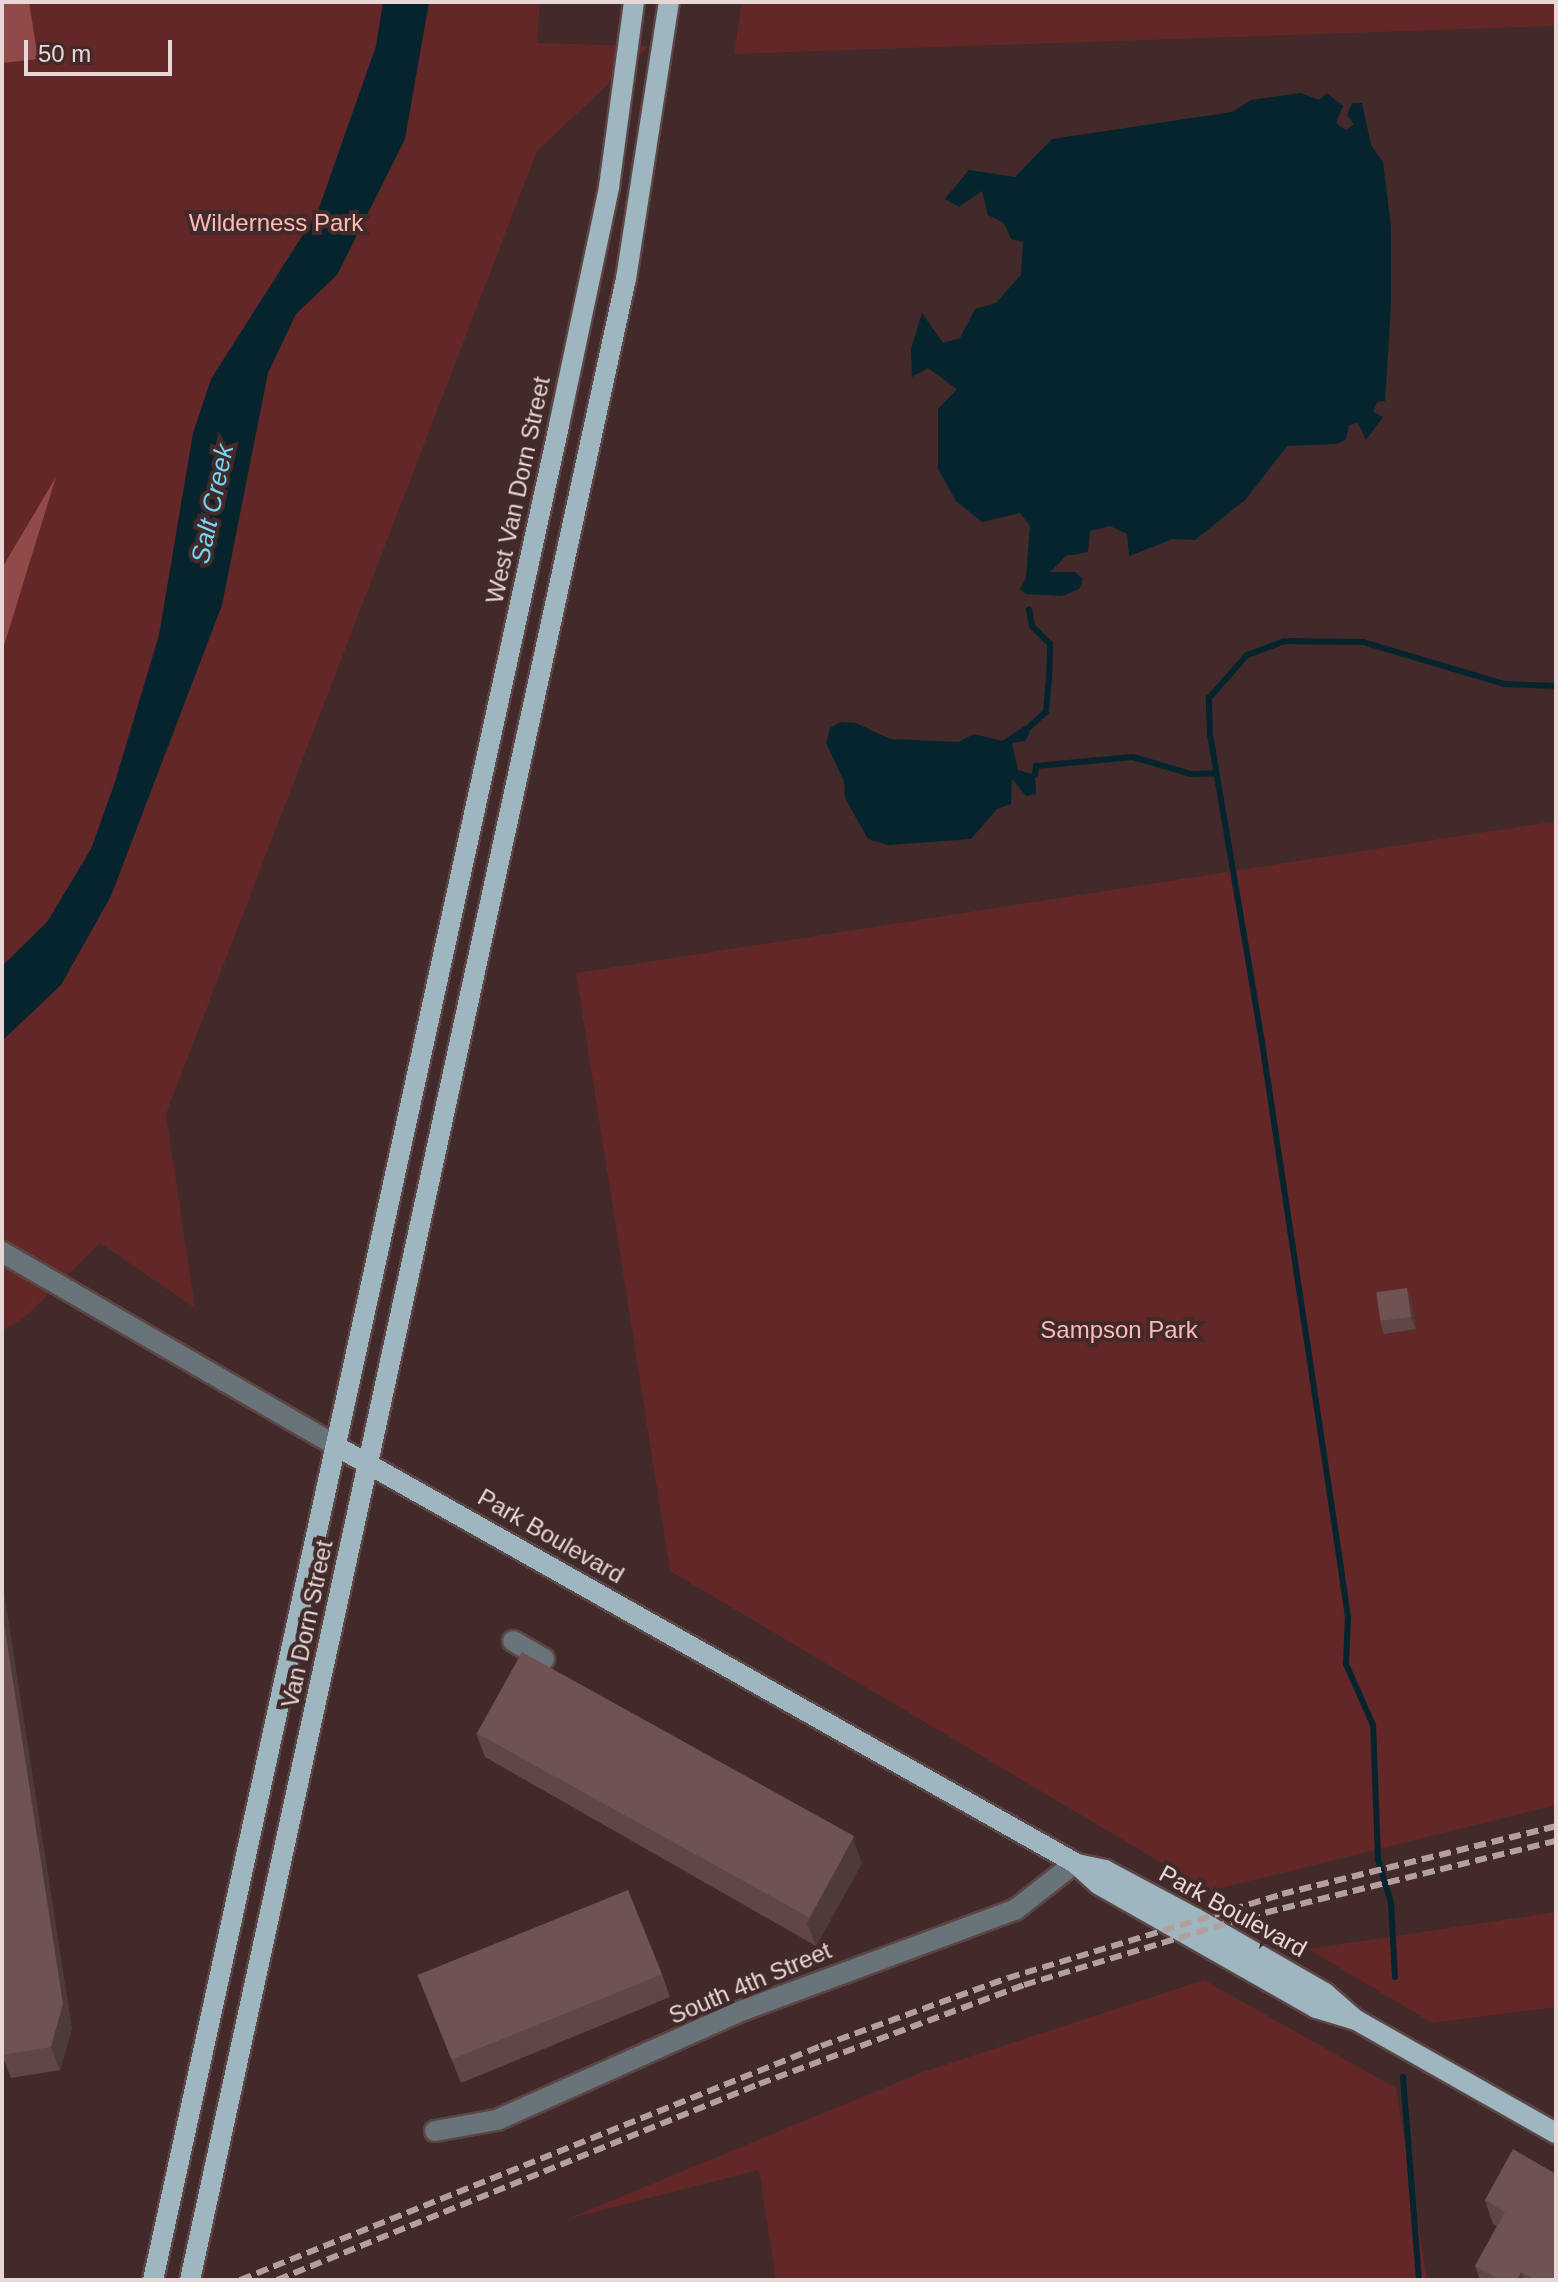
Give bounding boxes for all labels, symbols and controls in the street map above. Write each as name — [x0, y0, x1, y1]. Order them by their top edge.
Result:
scale bar — [28, 24, 176, 74]
text: 50 m — [38, 40, 91, 67]
park label: Wilderness Park — [189, 209, 363, 237]
street label: West Van Dorn Street — [480, 374, 556, 606]
water label: Salt Creek — [185, 441, 241, 567]
park label: Sampson Park — [1040, 1316, 1198, 1344]
street label: Park Boulevard — [473, 1483, 629, 1589]
street label: Van Dorn Street — [275, 1538, 339, 1710]
street label: Park Boulevard — [1154, 1859, 1312, 1963]
street label: South 4th Street — [665, 1936, 835, 2030]

